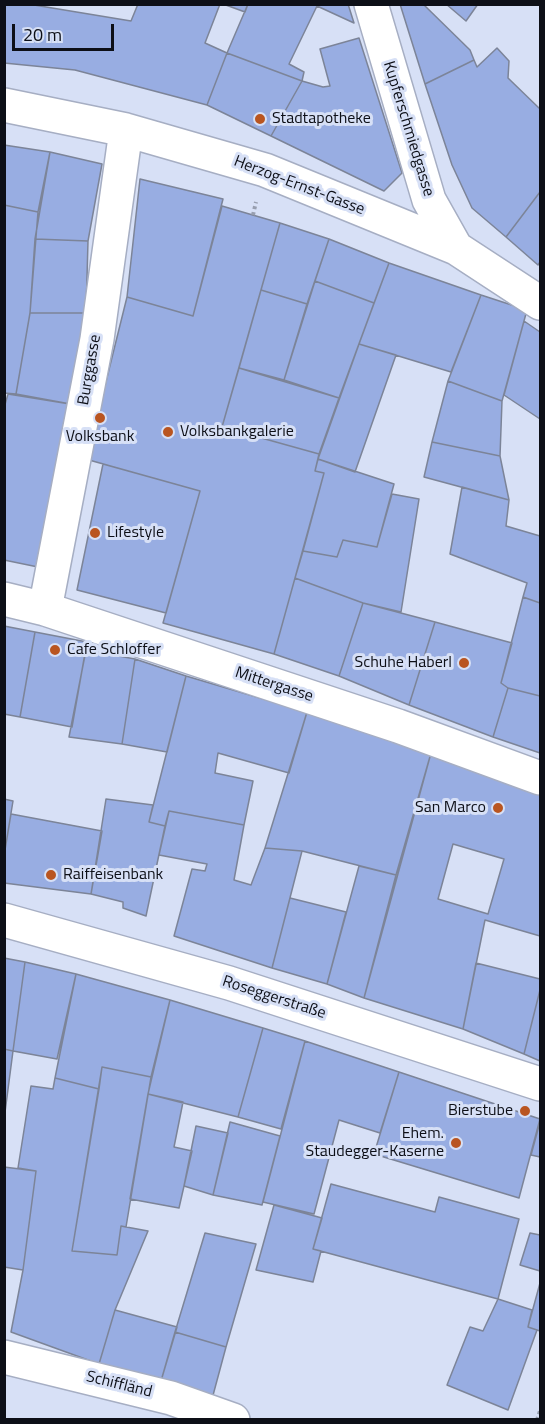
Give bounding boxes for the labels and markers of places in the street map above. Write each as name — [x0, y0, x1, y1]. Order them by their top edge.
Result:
place label: Stadtapotheke — [272, 109, 371, 129]
marker: Stadtapotheke — [253, 112, 267, 126]
marker: Volksbank — [93, 411, 107, 425]
place label: Volksbankgalerie — [180, 422, 294, 442]
marker: Volksbankgalerie — [161, 425, 175, 439]
place label: Volksbank — [66, 427, 134, 447]
place label: Lifestyle — [107, 523, 164, 543]
marker: Lifestyle — [88, 526, 102, 540]
place label: Cafe Schloffer — [67, 640, 161, 660]
marker: Cafe Schloffer — [48, 643, 62, 657]
place label: Schuhe Haberl — [355, 653, 452, 673]
marker: Schuhe Haberl — [457, 656, 471, 670]
place label: San Marco — [415, 798, 486, 818]
marker: San Marco — [491, 801, 505, 815]
place label: Raiffeisenbank — [63, 865, 163, 885]
marker: Raiffeisenbank — [44, 868, 58, 882]
place label: Bierstube — [448, 1101, 513, 1121]
marker: Bierstube — [518, 1104, 532, 1118]
place label: Ehem. Staudegger-Kaserne — [306, 1124, 444, 1162]
marker: Ehem. Staudegger-Kaserne — [449, 1136, 463, 1150]

